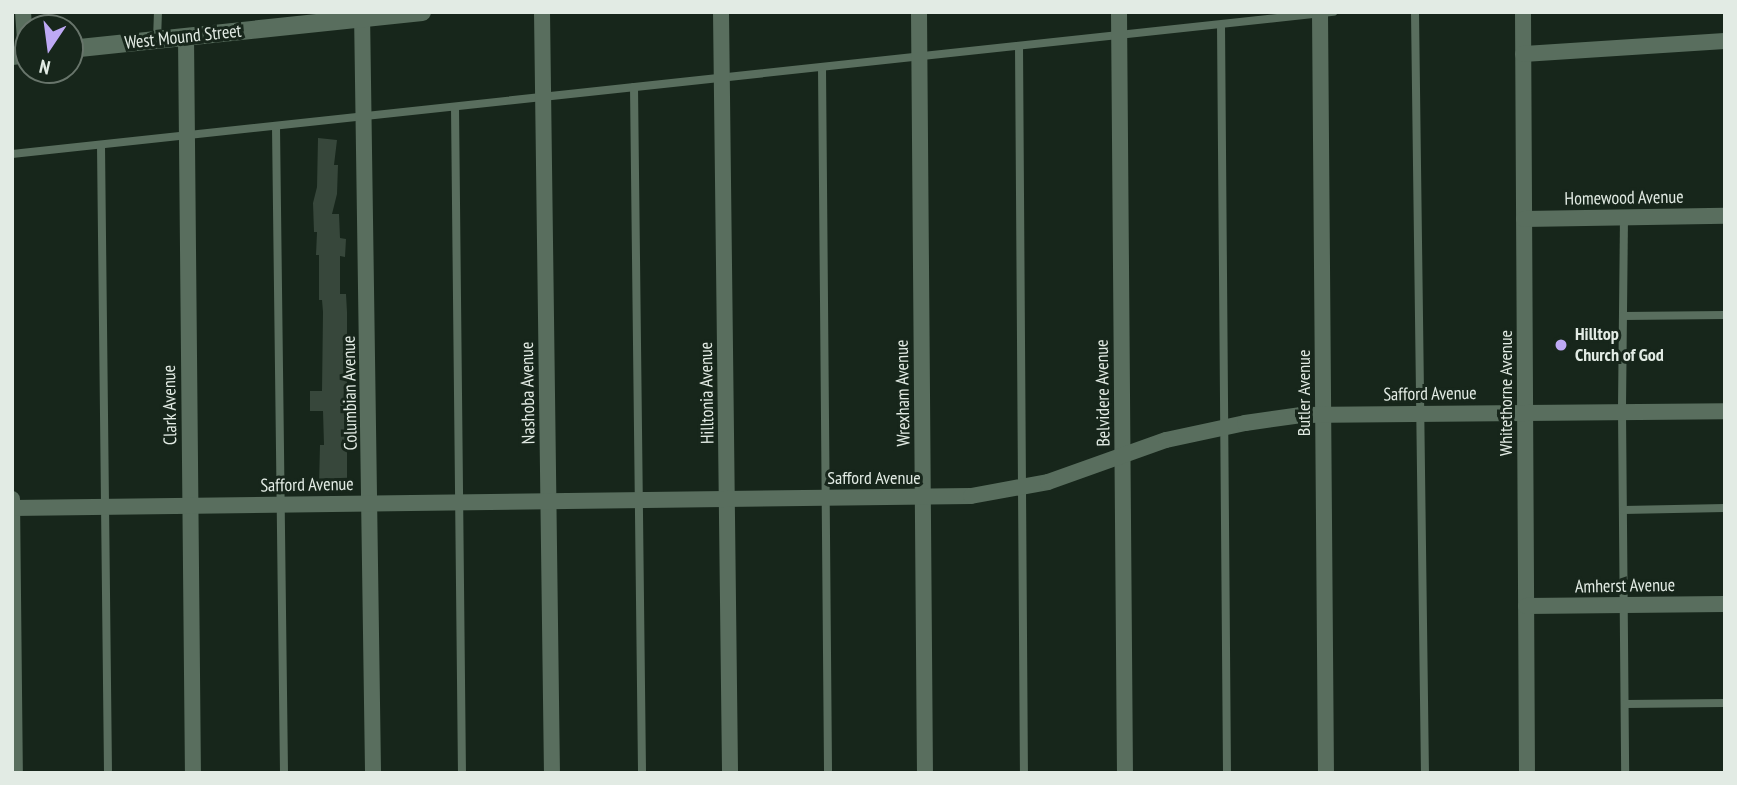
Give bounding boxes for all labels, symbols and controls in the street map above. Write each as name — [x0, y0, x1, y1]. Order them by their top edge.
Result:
north arrow — [14, 14, 84, 84]
street label: West Mound Street — [123, 20, 243, 54]
text: N — [37, 55, 52, 80]
street label: Homewood Avenue — [1564, 186, 1684, 210]
place label: Hilltop Church of God — [1575, 324, 1664, 366]
street label: Whitethorne Avenue — [1495, 330, 1517, 456]
street label: Columbian Avenue — [338, 335, 362, 451]
marker: Hilltop Church of God — [1553, 337, 1569, 353]
street label: Wrexham Avenue — [891, 339, 915, 447]
street label: Belvidere Avenue — [1091, 339, 1115, 447]
street label: Nashoba Avenue — [516, 341, 540, 445]
street label: Hilltonia Avenue — [695, 341, 719, 445]
street label: Butler Avenue — [1293, 349, 1315, 437]
street label: Clark Avenue — [158, 364, 182, 446]
street label: Safford Avenue — [1383, 382, 1477, 406]
street label: Safford Avenue — [827, 467, 921, 489]
street label: Safford Avenue — [260, 473, 354, 497]
street label: Amherst Avenue — [1574, 574, 1676, 598]

